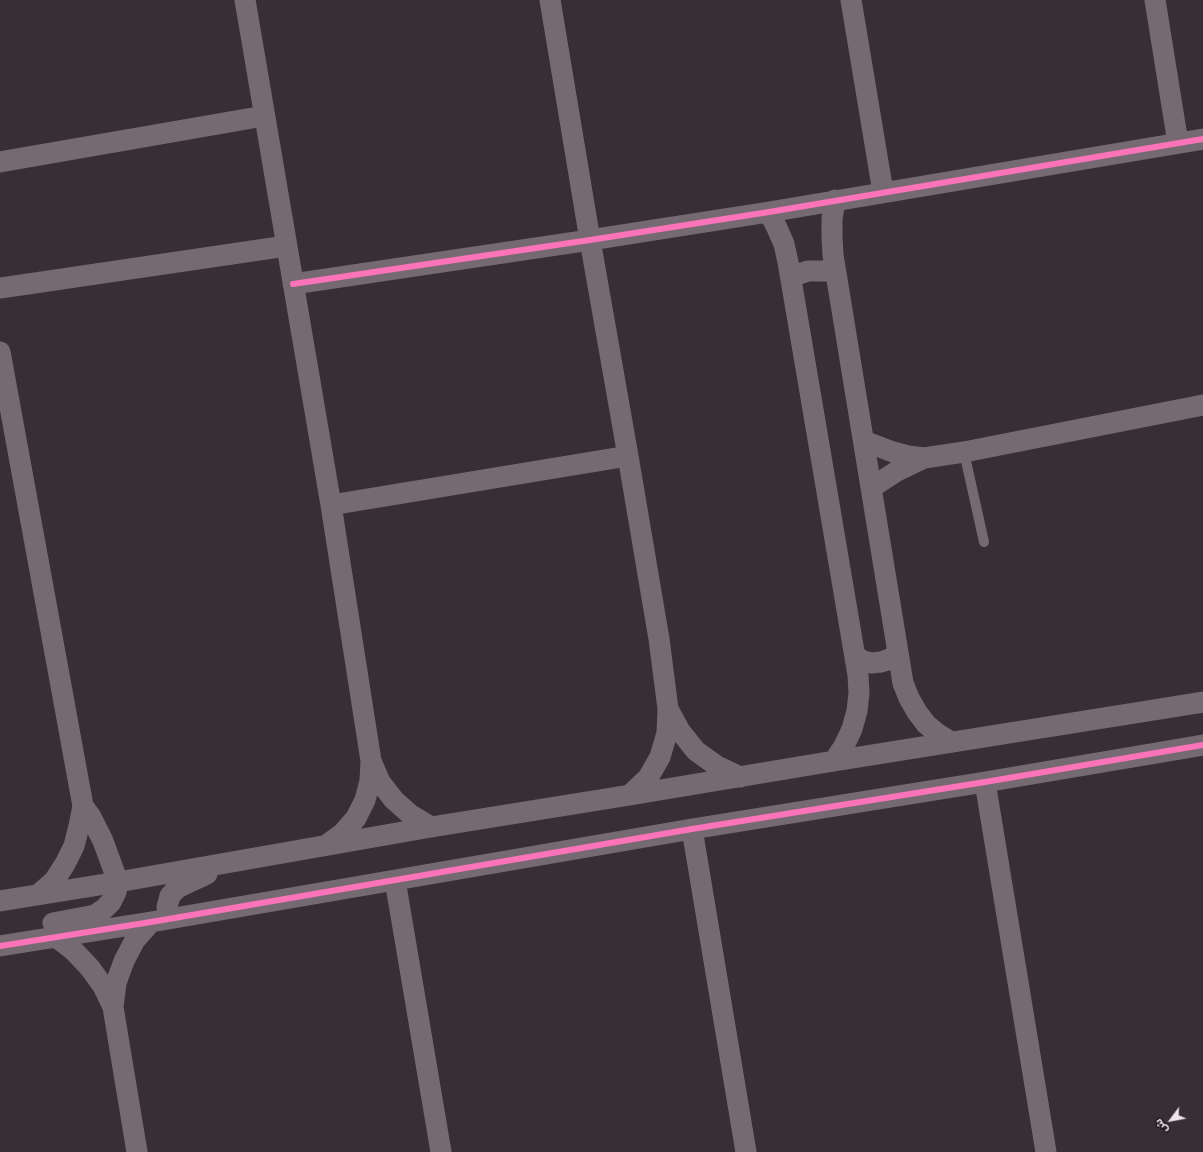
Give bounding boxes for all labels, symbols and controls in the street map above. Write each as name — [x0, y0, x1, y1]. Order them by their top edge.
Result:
north arrow — [1151, 1100, 1191, 1140]
text: ش — [1151, 1117, 1170, 1136]

